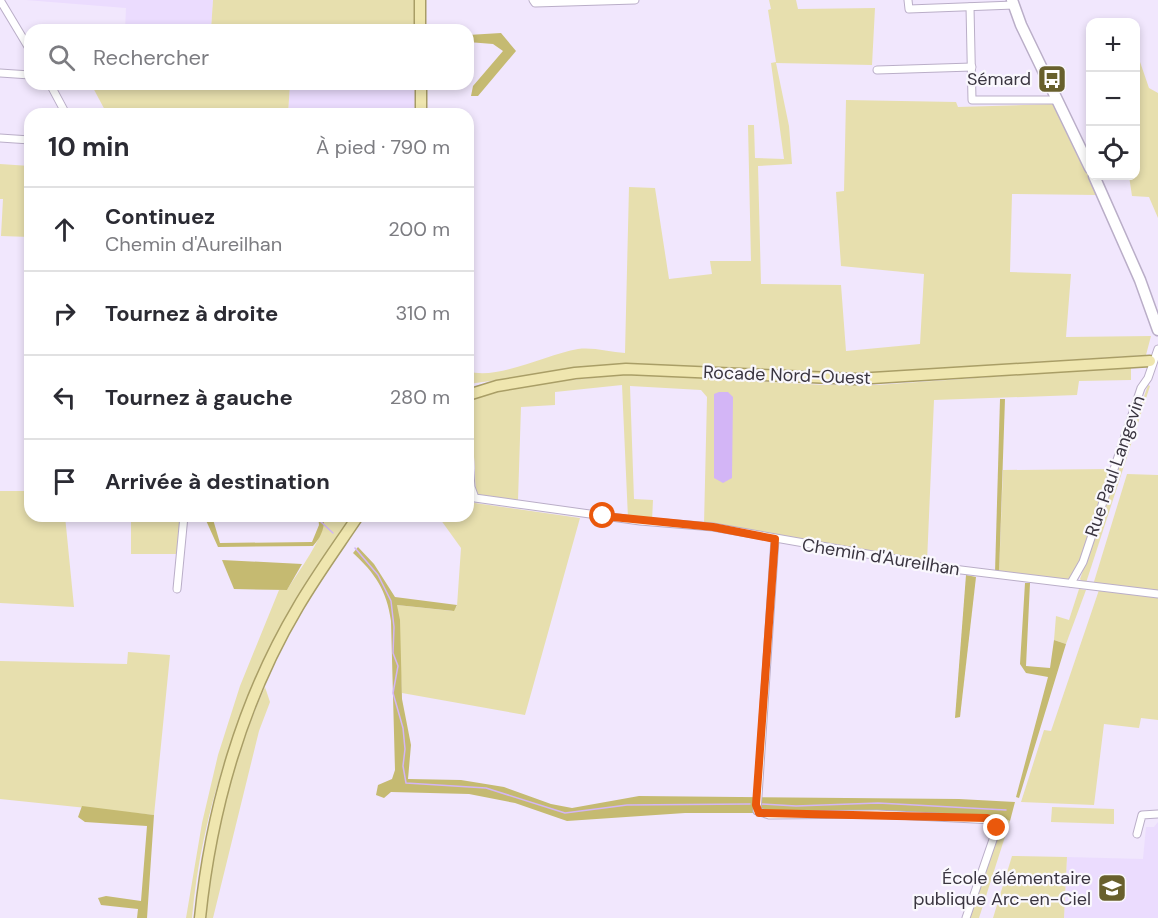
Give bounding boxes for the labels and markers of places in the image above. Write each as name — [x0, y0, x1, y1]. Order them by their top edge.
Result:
bus stop icon: Sémard — [1036, 63, 1068, 95]
place label: Sémard — [967, 67, 1031, 91]
place label: École élémentaire publique Arc-en-Ciel — [913, 866, 1091, 911]
school or university icon: École élémentaire publique Arc-en-Ciel — [1096, 872, 1128, 904]

